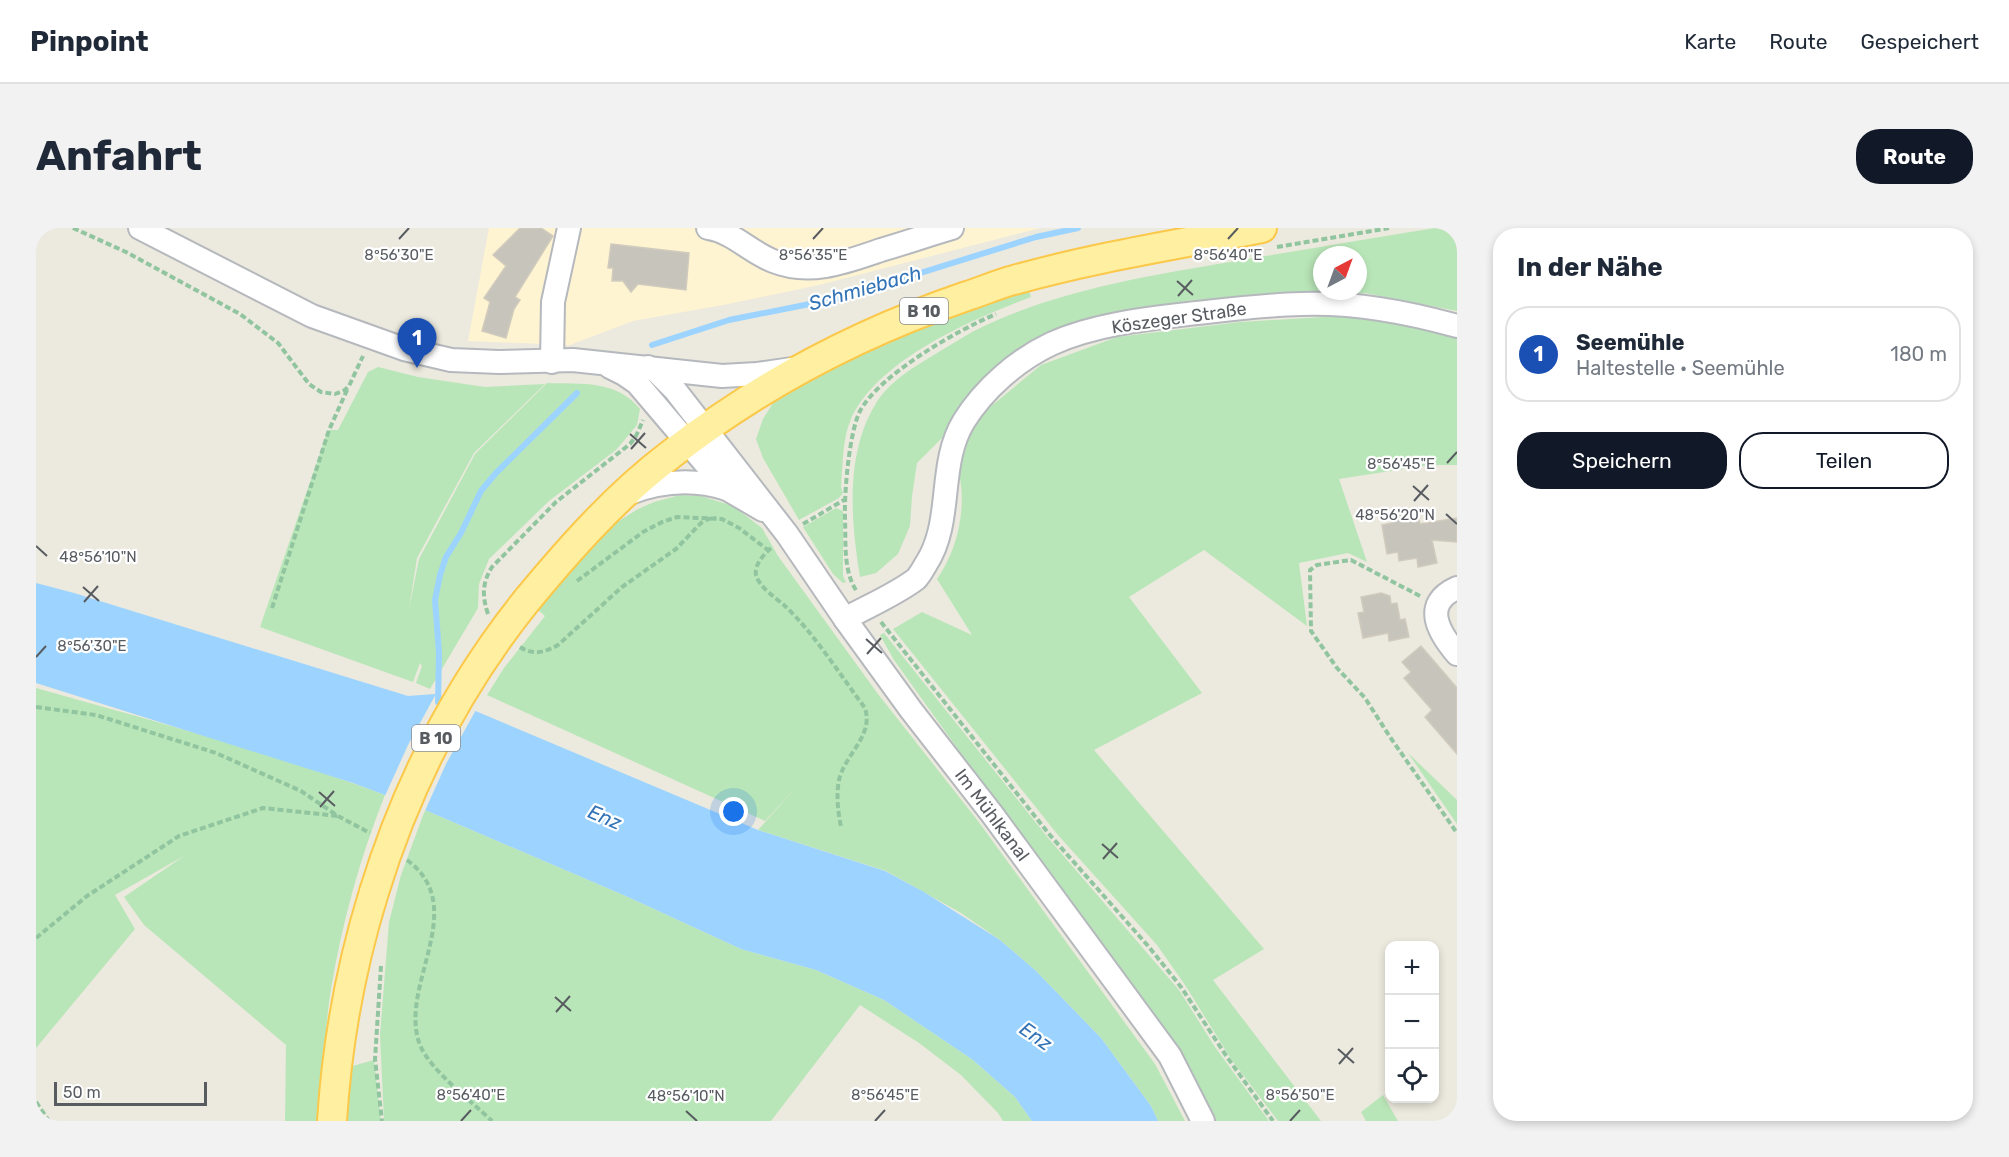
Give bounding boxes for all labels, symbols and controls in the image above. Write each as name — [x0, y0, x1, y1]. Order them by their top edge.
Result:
text: Pinpoint — [30, 25, 149, 58]
text: Karte — [1684, 29, 1736, 54]
text: Route — [1769, 29, 1828, 54]
text: Gespeichert — [1861, 29, 1979, 54]
button: Route — [1856, 129, 1973, 184]
text: Anfahrt — [36, 131, 202, 181]
text: 8°56'30"E — [364, 246, 434, 264]
text: 8°56'35"E — [779, 246, 847, 264]
text: 8°56'40"E — [1194, 246, 1262, 264]
north arrow — [1313, 246, 1367, 300]
text: In der Nähe — [1517, 252, 1663, 283]
water label: Schmiebach — [806, 260, 924, 316]
road number: B 10 — [900, 298, 948, 324]
street label: Köszeger Straße — [1110, 298, 1248, 338]
pin: 1 — [398, 318, 436, 368]
text: Seemühle — [1576, 329, 1685, 356]
text: 1 — [1534, 342, 1543, 366]
text: 180 m — [1890, 342, 1947, 366]
text: Haltestelle · Seemühle — [1576, 356, 1785, 380]
button: Speichern — [1517, 432, 1727, 489]
button: Teilen — [1739, 432, 1949, 489]
text: 8°56'45"E — [1367, 455, 1435, 473]
text: 48°56'20"N — [1355, 506, 1435, 524]
text: 48°56'10"N — [59, 548, 137, 566]
text: 8°56'30"E — [57, 637, 127, 655]
road number: B 10 — [412, 725, 460, 751]
street label: Im Mühlkanal — [950, 764, 1034, 866]
your location — [719, 797, 748, 826]
water label: Enz — [585, 799, 625, 835]
map controls — [1385, 941, 1439, 1103]
button: + — [1385, 941, 1439, 995]
button: − — [1385, 995, 1439, 1049]
water label: Enz — [1015, 1016, 1057, 1056]
button: locate — [1385, 1049, 1439, 1103]
scale bar — [54, 1079, 207, 1106]
text: 50 m — [63, 1083, 101, 1102]
text: 8°56'40"E — [437, 1086, 505, 1104]
text: 8°56'45"E — [851, 1086, 919, 1104]
text: 8°56'50"E — [1265, 1086, 1335, 1104]
text: 48°56'10"N — [647, 1087, 725, 1105]

